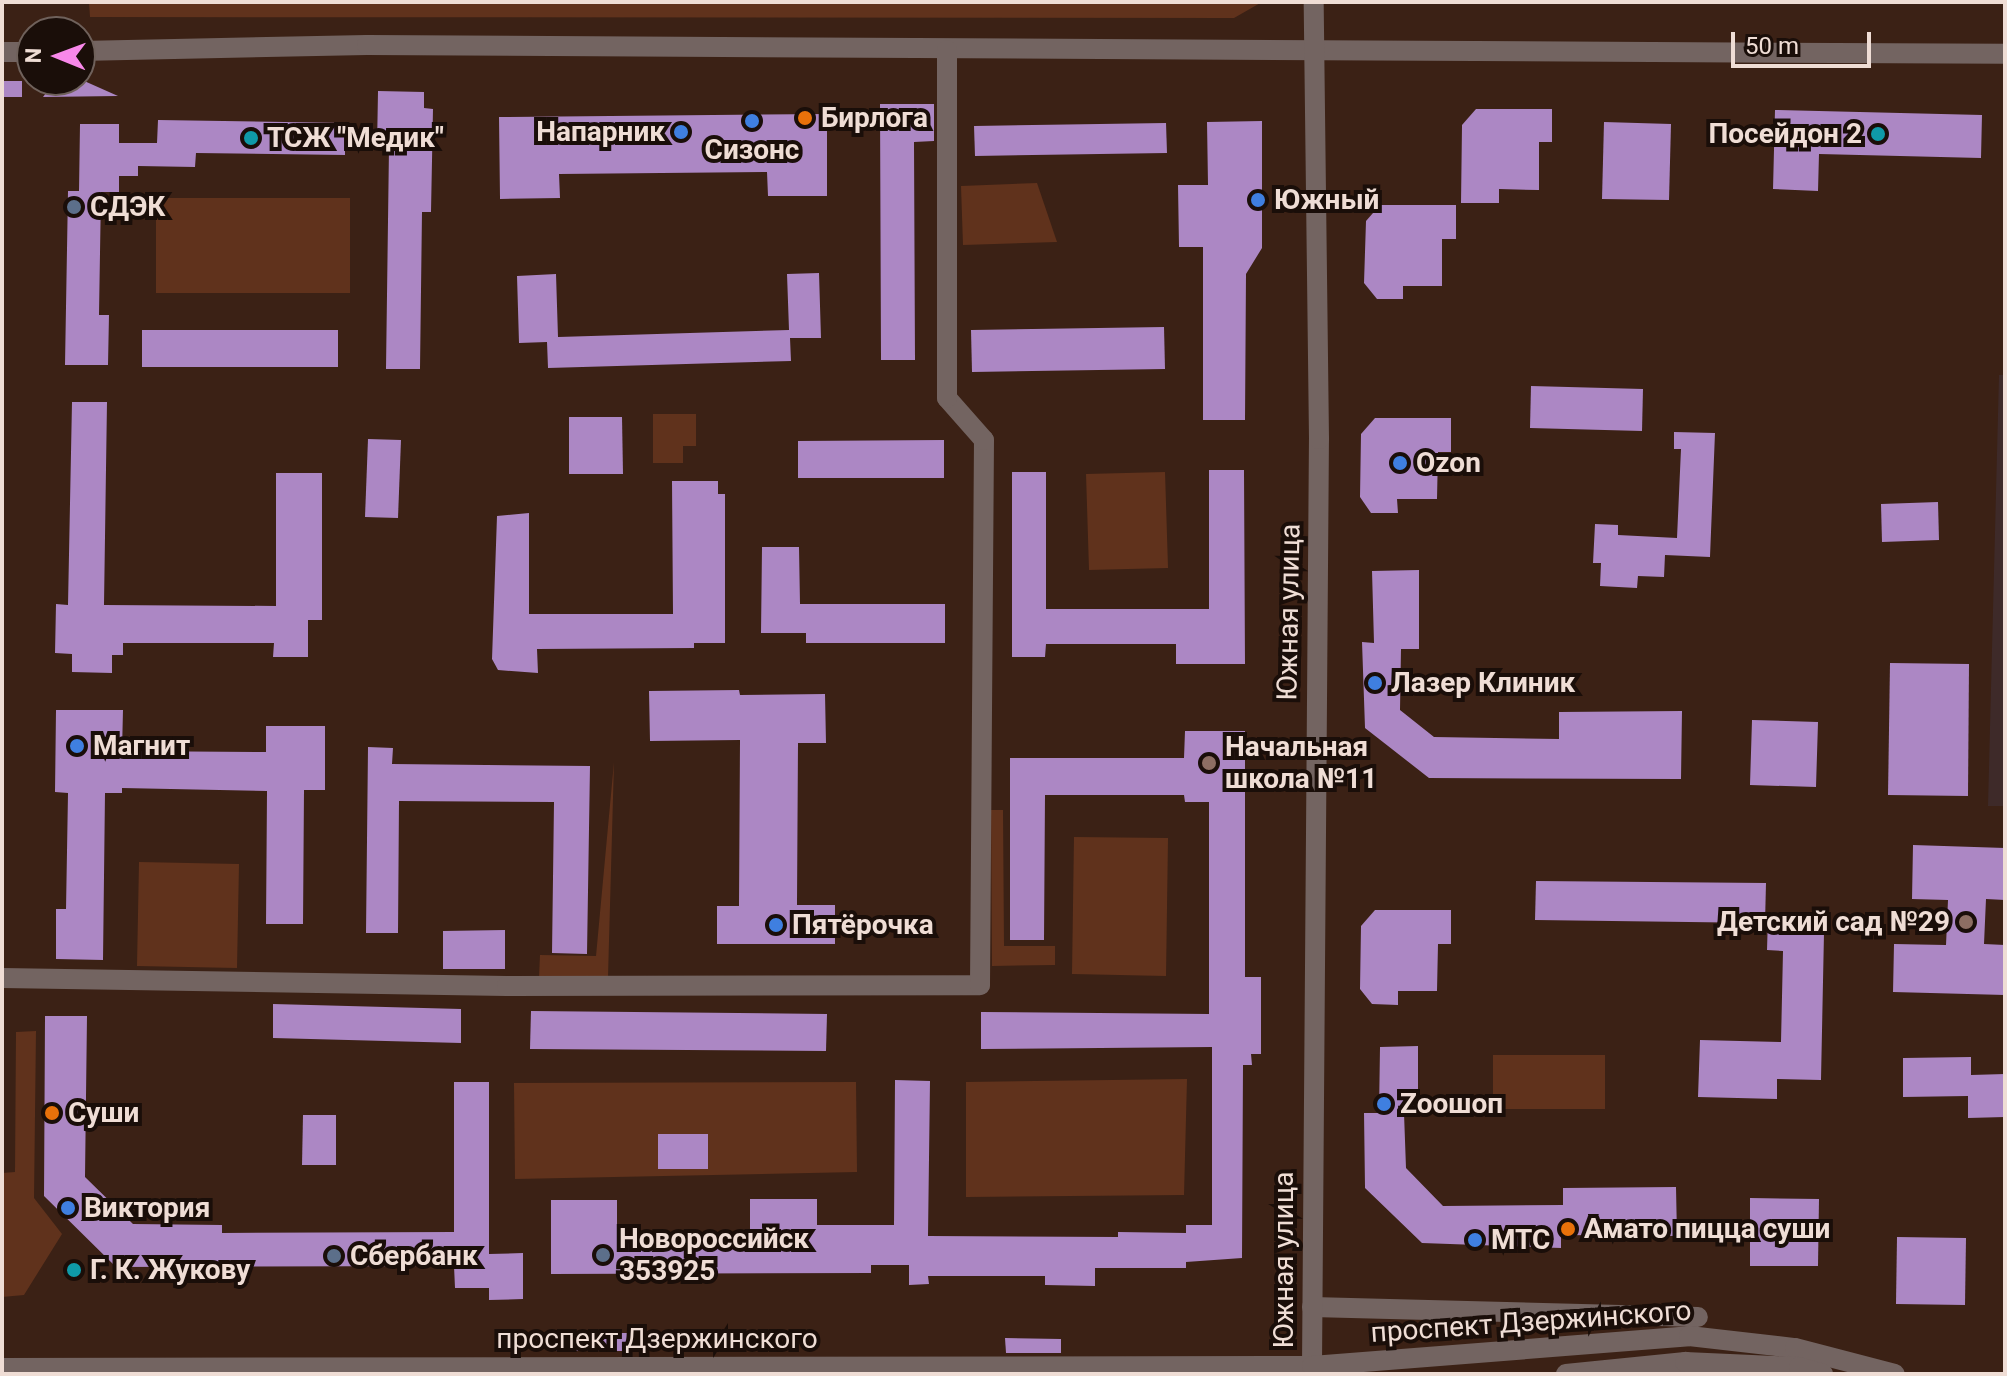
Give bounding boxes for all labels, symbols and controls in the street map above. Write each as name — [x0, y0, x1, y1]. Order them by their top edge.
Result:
north arrow — [16, 16, 96, 96]
scale bar — [1735, 16, 1875, 66]
text: 50 m — [1745, 32, 1799, 60]
text: N — [21, 48, 46, 64]
place label: Бирлога — [821, 101, 928, 135]
marker: Бирлога — [796, 109, 814, 127]
marker: Сизонс — [743, 112, 761, 130]
place label: Напарник — [536, 115, 665, 149]
place label: Посейдон 2 — [1708, 117, 1862, 151]
place label: ТСЖ "Медик" — [267, 121, 444, 155]
marker: Напарник — [672, 123, 690, 141]
marker: Посейдон 2 — [1869, 125, 1887, 143]
marker: ТСЖ "Медик" — [242, 129, 260, 147]
place label: Сизонс — [705, 133, 799, 167]
place label: Южный — [1274, 183, 1379, 217]
place label: СДЭК — [90, 190, 165, 224]
marker: Южный — [1249, 191, 1267, 209]
marker: СДЭК — [65, 198, 83, 216]
place label: Ozon — [1416, 446, 1481, 480]
marker: Ozon — [1391, 454, 1409, 472]
street label: Южная улица — [1271, 523, 1307, 701]
place label: Лазер Клиник — [1391, 666, 1575, 700]
marker: Лазер Клиник — [1366, 674, 1384, 692]
place label: Магнит — [93, 729, 190, 763]
place label: Начальная школа №11 — [1225, 730, 1377, 796]
marker: Магнит — [68, 737, 86, 755]
marker: Начальная школа №11 — [1200, 754, 1218, 772]
place label: Детский сад №29 — [1717, 905, 1950, 939]
place label: Пятёрочка — [792, 908, 934, 942]
marker: Детский сад №29 — [1957, 913, 1975, 931]
marker: Пятёрочка — [767, 916, 785, 934]
place label: Zooшоп — [1400, 1087, 1503, 1121]
marker: Zooшоп — [1375, 1095, 1393, 1113]
place label: Суши — [68, 1096, 139, 1130]
marker: Суши — [43, 1104, 61, 1122]
street label: Южная улица — [1267, 1171, 1301, 1349]
place label: Виктория — [84, 1191, 210, 1225]
marker: Виктория — [59, 1199, 77, 1217]
place label: Амато пицца суши — [1584, 1212, 1830, 1246]
marker: Амато пицца суши — [1559, 1220, 1577, 1238]
place label: Новороссийск 353925 — [619, 1222, 809, 1288]
place label: МТС — [1491, 1223, 1550, 1257]
marker: МТС — [1466, 1231, 1484, 1249]
place label: Сбербанк — [350, 1239, 478, 1273]
marker: Новороссийск 353925 — [594, 1246, 612, 1264]
marker: Сбербанк — [325, 1247, 343, 1265]
place label: Г. К. Жукову — [90, 1253, 250, 1287]
marker: Г. К. Жукову — [65, 1261, 83, 1279]
street label: проспект Дзержинского — [1370, 1294, 1692, 1350]
street label: проспект Дзержинского — [496, 1322, 818, 1356]

